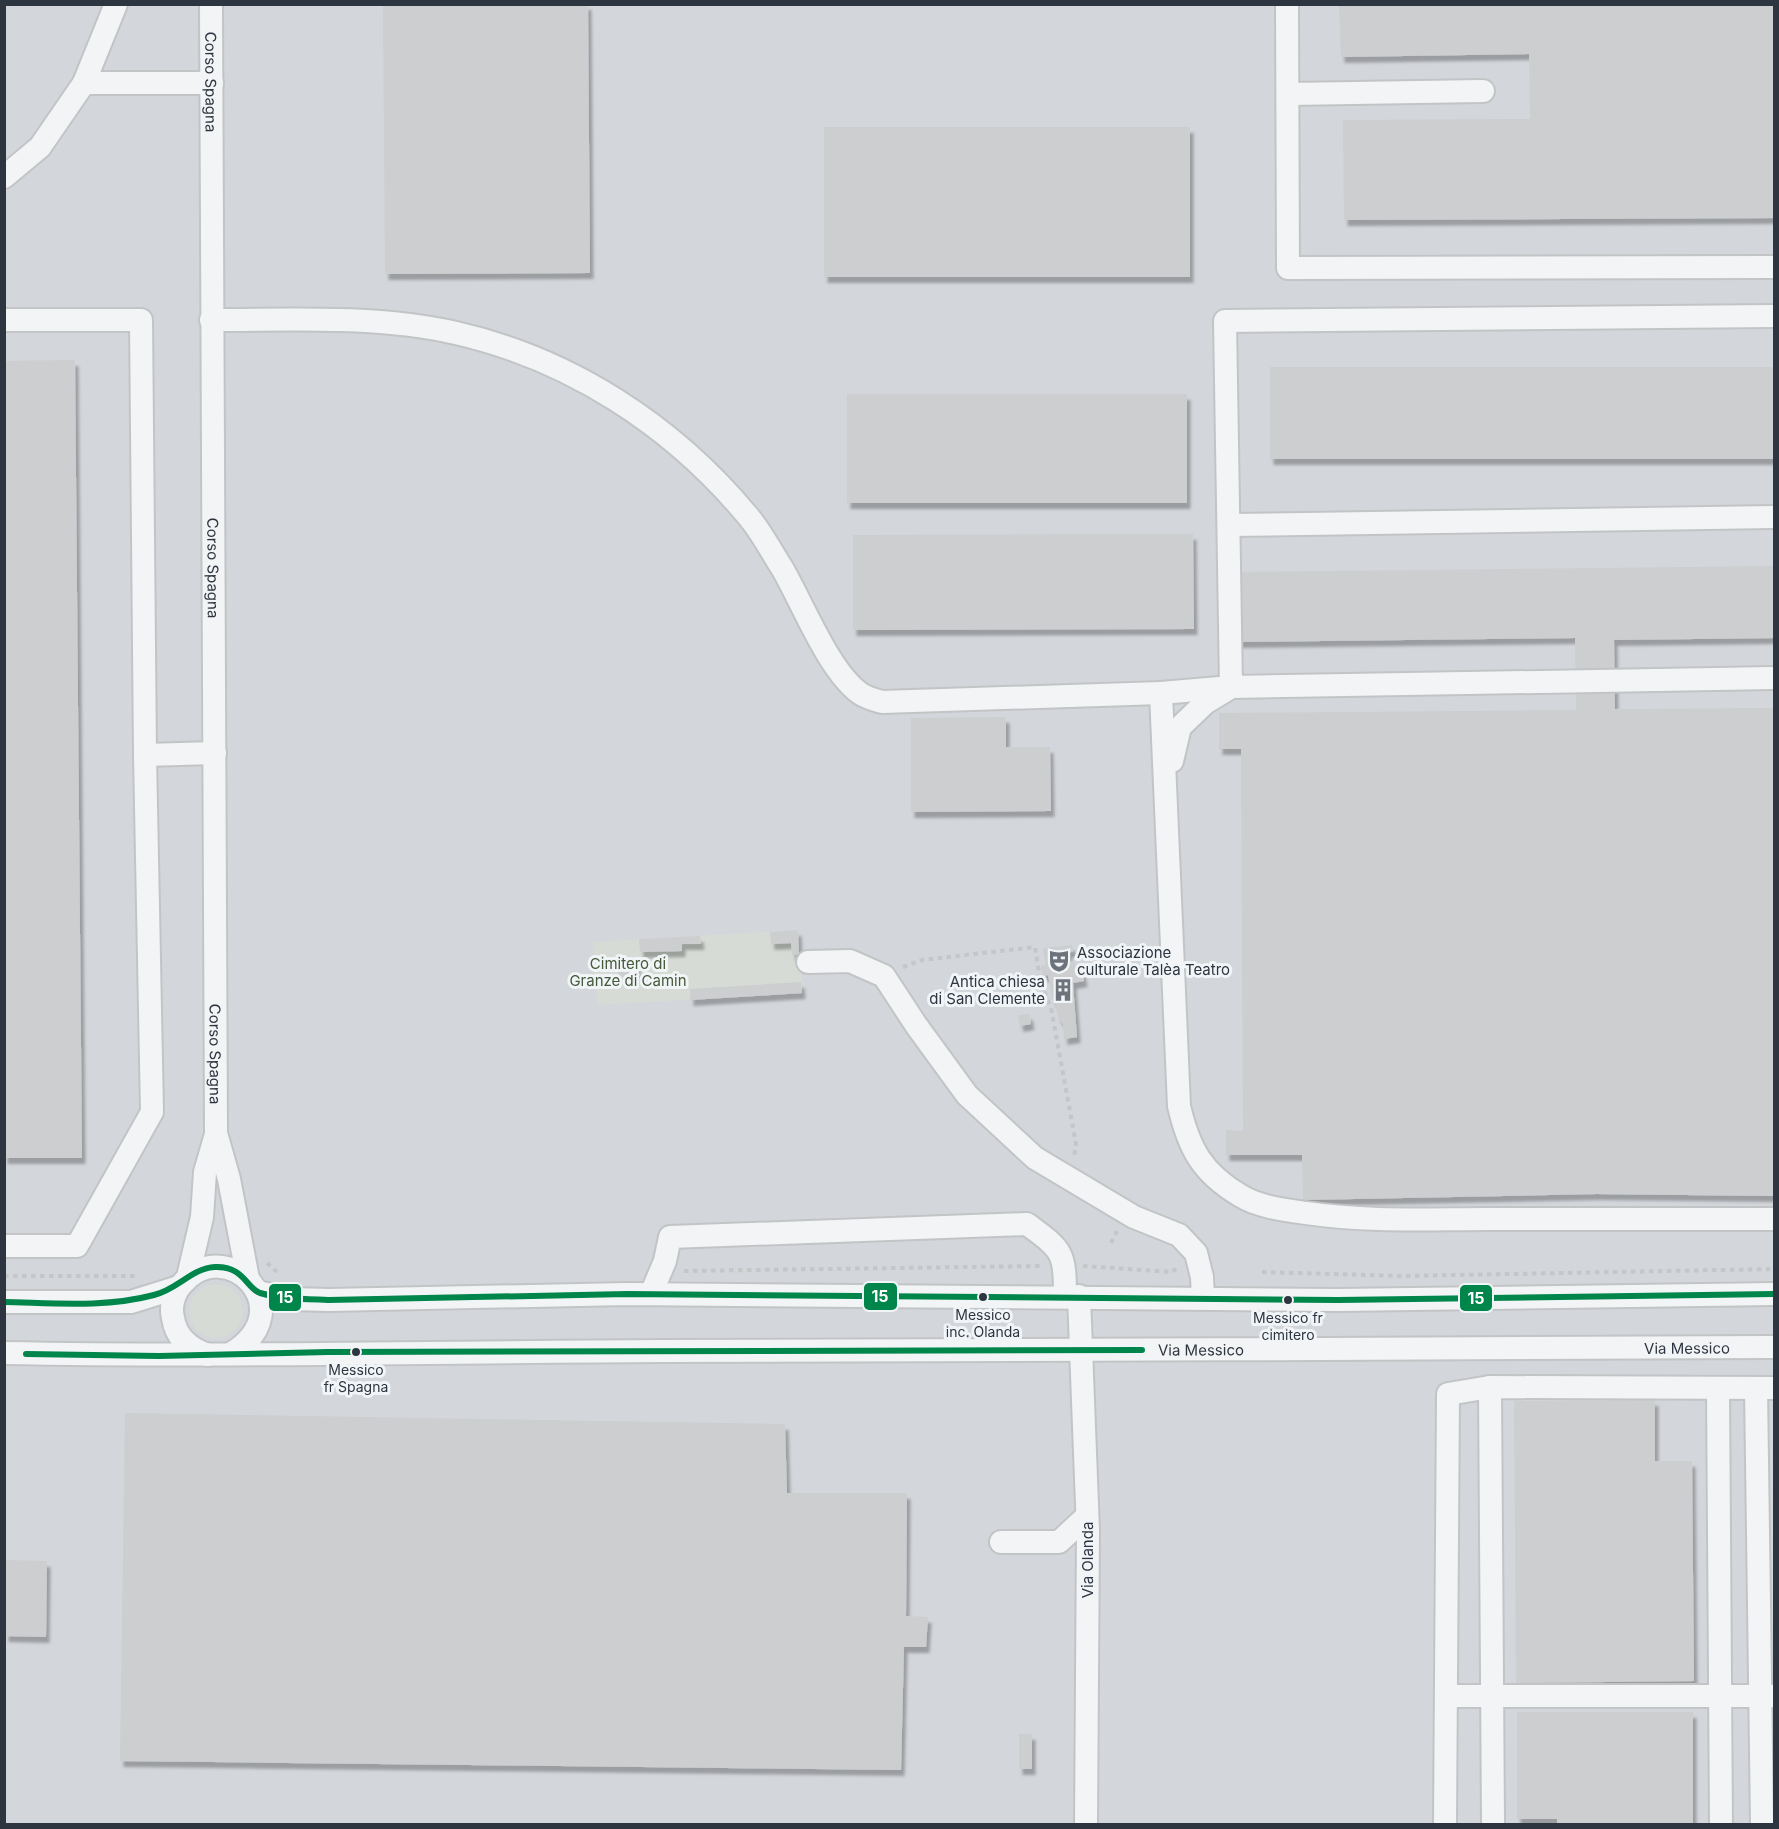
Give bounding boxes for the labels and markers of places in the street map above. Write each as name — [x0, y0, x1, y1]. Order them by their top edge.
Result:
place label: Associazione culturale Talèa Teatro — [1077, 943, 1230, 979]
theatre icon: Associazione culturale Talèa Teatro — [1046, 948, 1072, 974]
place label: Antica chiesa di San Clemente — [929, 972, 1045, 1008]
building icon: Antica chiesa di San Clemente — [1050, 977, 1076, 1003]
marker: Messico inc. Olanda — [977, 1291, 989, 1303]
marker: Messico fr cimitero — [1282, 1294, 1294, 1306]
place label: Messico inc. Olanda — [946, 1306, 1020, 1340]
place label: Messico fr cimitero — [1253, 1309, 1323, 1343]
marker: Messico fr Spagna — [350, 1346, 362, 1358]
place label: Messico fr Spagna — [324, 1361, 388, 1395]

